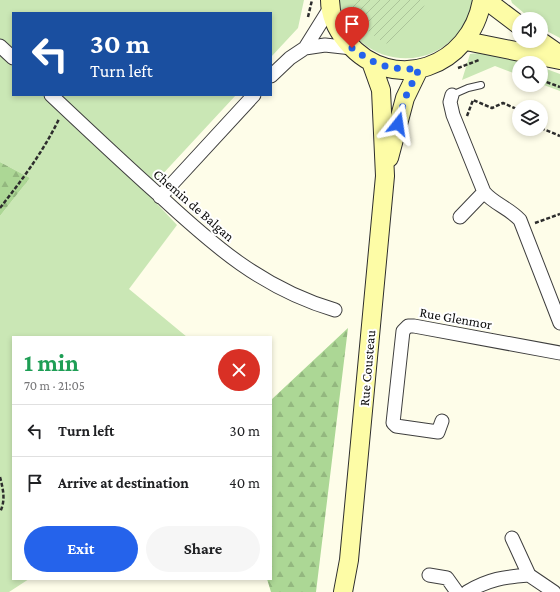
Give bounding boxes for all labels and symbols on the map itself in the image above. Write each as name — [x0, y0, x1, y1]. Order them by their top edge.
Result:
pin — [335, 7.0, 369, 48]
position arrow — [377, 103, 419, 145]
street label: Chemin de Balgan — [150, 166, 238, 245]
street label: Rue Glenmor — [419, 304, 493, 332]
street label: Rue Cousteau — [356, 329, 378, 407]

